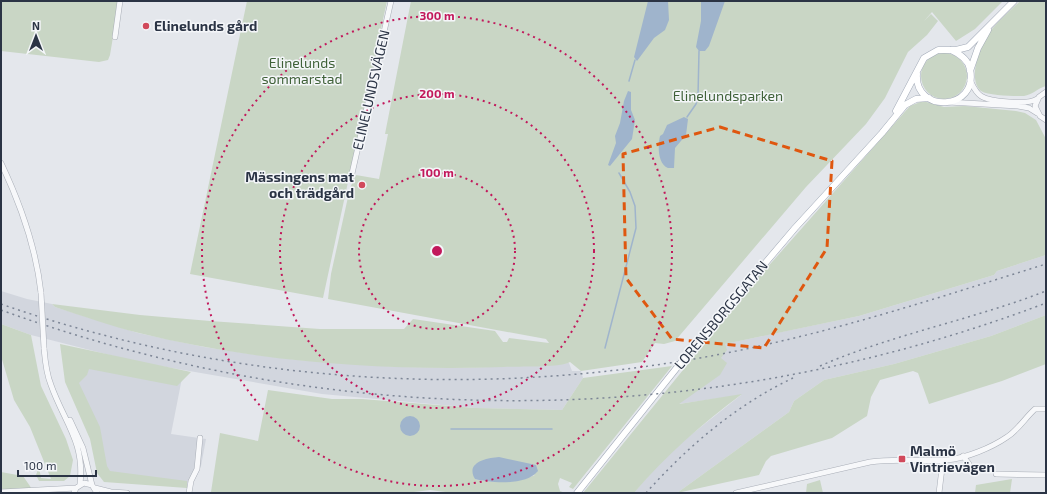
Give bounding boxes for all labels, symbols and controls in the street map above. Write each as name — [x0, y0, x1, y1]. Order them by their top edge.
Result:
text: 300 m — [419, 8, 455, 22]
north arrow — [16, 16, 56, 56]
place label: Elinelunds gård — [154, 17, 257, 34]
text: N — [32, 19, 40, 32]
marker: Elinelunds gård — [141, 21, 151, 31]
street label: ELINELUNDSVÄGEN — [348, 28, 393, 152]
park label: Elinelunds sommarstad — [261, 54, 343, 87]
text: 200 m — [419, 86, 455, 100]
park label: Elinelundsparken — [673, 87, 783, 104]
text: 100 m — [420, 165, 454, 179]
place label: Mässingens mat och trädgård — [245, 168, 354, 201]
marker: Mässingens mat och trädgård — [357, 180, 367, 190]
centre of rings — [430, 244, 444, 258]
street label: LORENSBORGSGATAN — [670, 257, 771, 372]
place label: Malmö Vintrievägen — [910, 442, 995, 475]
scale bar — [18, 452, 96, 478]
marker: Malmö Vintrievägen — [897, 454, 907, 464]
text: 100 m — [24, 458, 56, 472]

